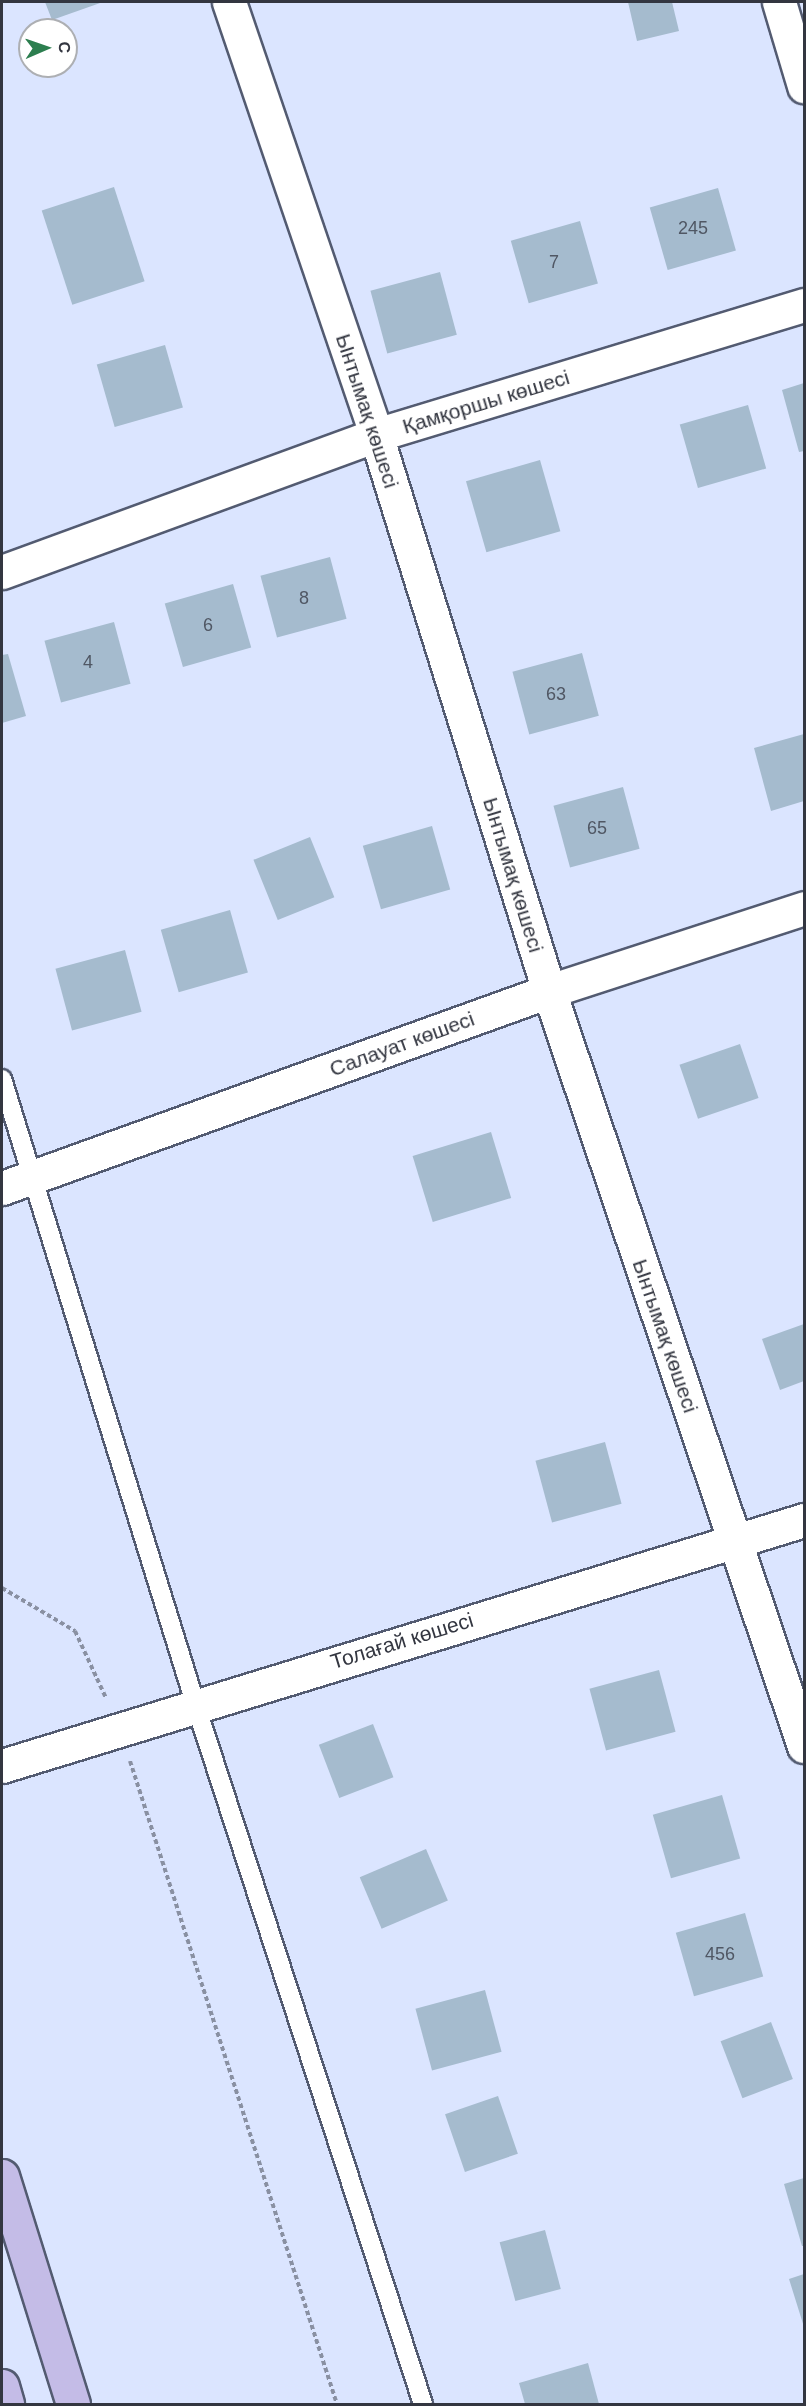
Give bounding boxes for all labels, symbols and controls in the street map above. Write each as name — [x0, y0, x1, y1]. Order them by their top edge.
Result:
north arrow — [18, 18, 78, 78]
text: С — [56, 41, 73, 53]
house number: 245 — [678, 217, 708, 239]
house number: 7 — [549, 251, 559, 273]
street label: Ынтымақ көшесі — [330, 331, 404, 491]
street label: Қамқоршы көшесі — [399, 365, 573, 439]
house number: 8 — [299, 587, 309, 609]
house number: 6 — [203, 614, 213, 636]
house number: 4 — [83, 651, 93, 673]
house number: 63 — [546, 683, 566, 705]
street label: Ынтымақ көшесі — [477, 795, 549, 955]
house number: 65 — [587, 817, 607, 839]
street label: Салауат көшесі — [326, 1006, 478, 1082]
street label: Ынтымақ көшесі — [627, 1256, 703, 1416]
street label: Толағай көшесі — [328, 1607, 476, 1675]
house number: 456 — [705, 1943, 735, 1965]

